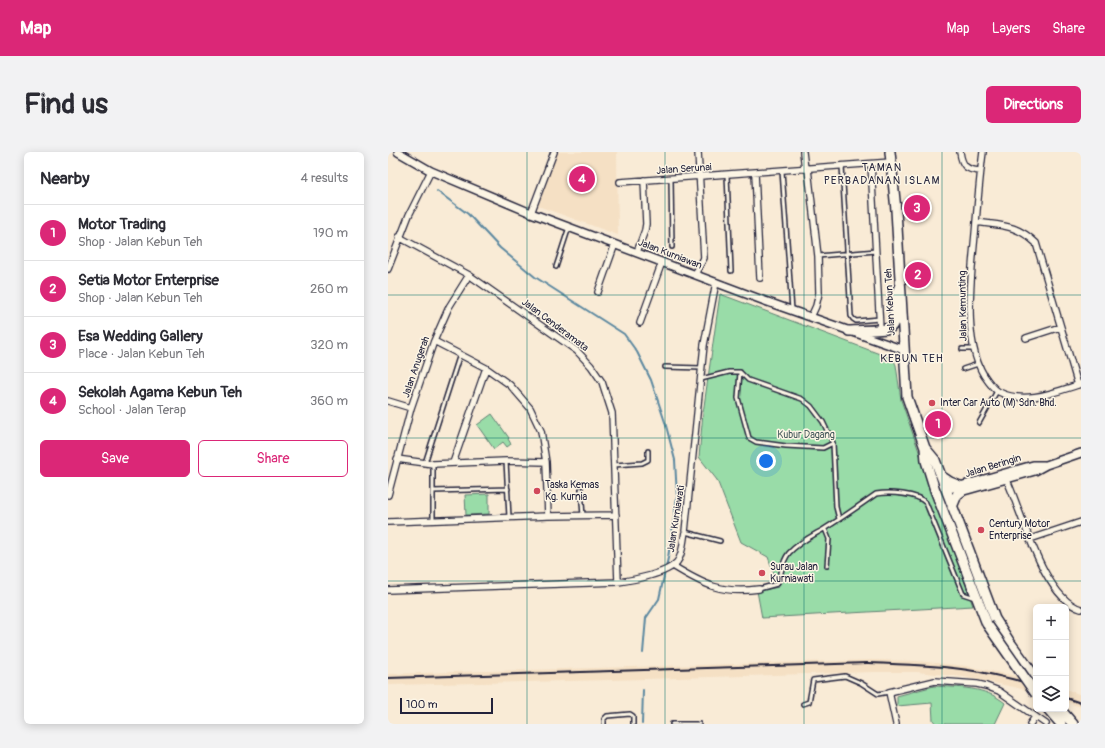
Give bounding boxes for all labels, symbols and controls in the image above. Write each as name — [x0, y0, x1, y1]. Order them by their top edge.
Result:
text: Map — [20, 16, 51, 40]
text: Map — [947, 20, 970, 37]
text: Layers — [992, 20, 1030, 37]
text: Share — [1052, 20, 1085, 37]
button: Directions — [986, 86, 1081, 123]
text: Find us — [24, 87, 108, 122]
street label: Jalan Serunai — [656, 161, 712, 177]
district label: TAMAN PERBADANAN ISLAM — [824, 161, 940, 187]
pin: 4 — [569, 164, 595, 194]
text: Nearby — [40, 168, 89, 189]
text: 4 results — [301, 170, 348, 186]
pin: 3 — [904, 193, 930, 223]
text: Motor Trading — [78, 215, 166, 234]
text: 1 — [50, 225, 56, 241]
text: 190 m — [313, 225, 348, 241]
text: Shop · Jalan Kebun Teh — [78, 234, 202, 250]
street label: Jalan Kurniawan — [636, 236, 704, 272]
pin: 2 — [905, 260, 931, 290]
street label: Jalan Kebun Teh — [882, 268, 898, 336]
text: Setia Motor Enterprise — [78, 271, 219, 290]
street label: Jalan Kemunting — [956, 271, 970, 341]
text: 2 — [49, 281, 57, 297]
text: 260 m — [310, 281, 348, 297]
text: Shop · Jalan Kebun Teh — [78, 290, 202, 306]
street label: Jalan Cenderamata — [519, 296, 591, 354]
text: Esa Wedding Gallery — [78, 327, 203, 346]
street label: Jalan Anugerah — [400, 334, 432, 399]
text: 3 — [49, 337, 57, 353]
text: 320 m — [310, 337, 348, 353]
text: Place · Jalan Kebun Teh — [78, 346, 205, 362]
district label: KEBUN TEH — [880, 352, 944, 365]
text: Sekolah Agama Kebun Teh — [78, 383, 242, 402]
text: 4 — [49, 393, 57, 409]
text: 360 m — [310, 393, 348, 409]
place label: Inter Car Auto (M) Sdn. Bhd. — [940, 397, 1057, 409]
marker: Inter Car Auto (M) Sdn. Bhd. — [927, 398, 937, 408]
text: School · Jalan Terap — [78, 402, 186, 418]
pin: 1 — [925, 409, 951, 439]
park label: Kubur Dagang — [777, 429, 835, 441]
button: Save — [40, 440, 190, 477]
button: Share — [198, 440, 348, 477]
your location — [756, 451, 776, 471]
street label: Jalan Beringin — [964, 452, 1023, 480]
place label: Taska Kemas Kg. Kurnia — [545, 479, 599, 503]
street label: Jalan Kurniawati — [665, 484, 687, 553]
marker: Taska Kemas Kg. Kurnia — [532, 486, 542, 496]
place label: Century Motor Enterprise — [989, 518, 1050, 542]
marker: Century Motor Enterprise — [976, 525, 986, 535]
place label: Surau Jalan Kurniawati — [770, 561, 818, 585]
marker: Surau Jalan Kurniawati — [757, 568, 767, 578]
map controls — [1033, 604, 1069, 712]
button: + — [1033, 604, 1069, 640]
button: − — [1033, 640, 1069, 676]
button: layers — [1033, 676, 1069, 712]
scale bar — [400, 696, 493, 715]
text: 100 m — [406, 698, 437, 711]

